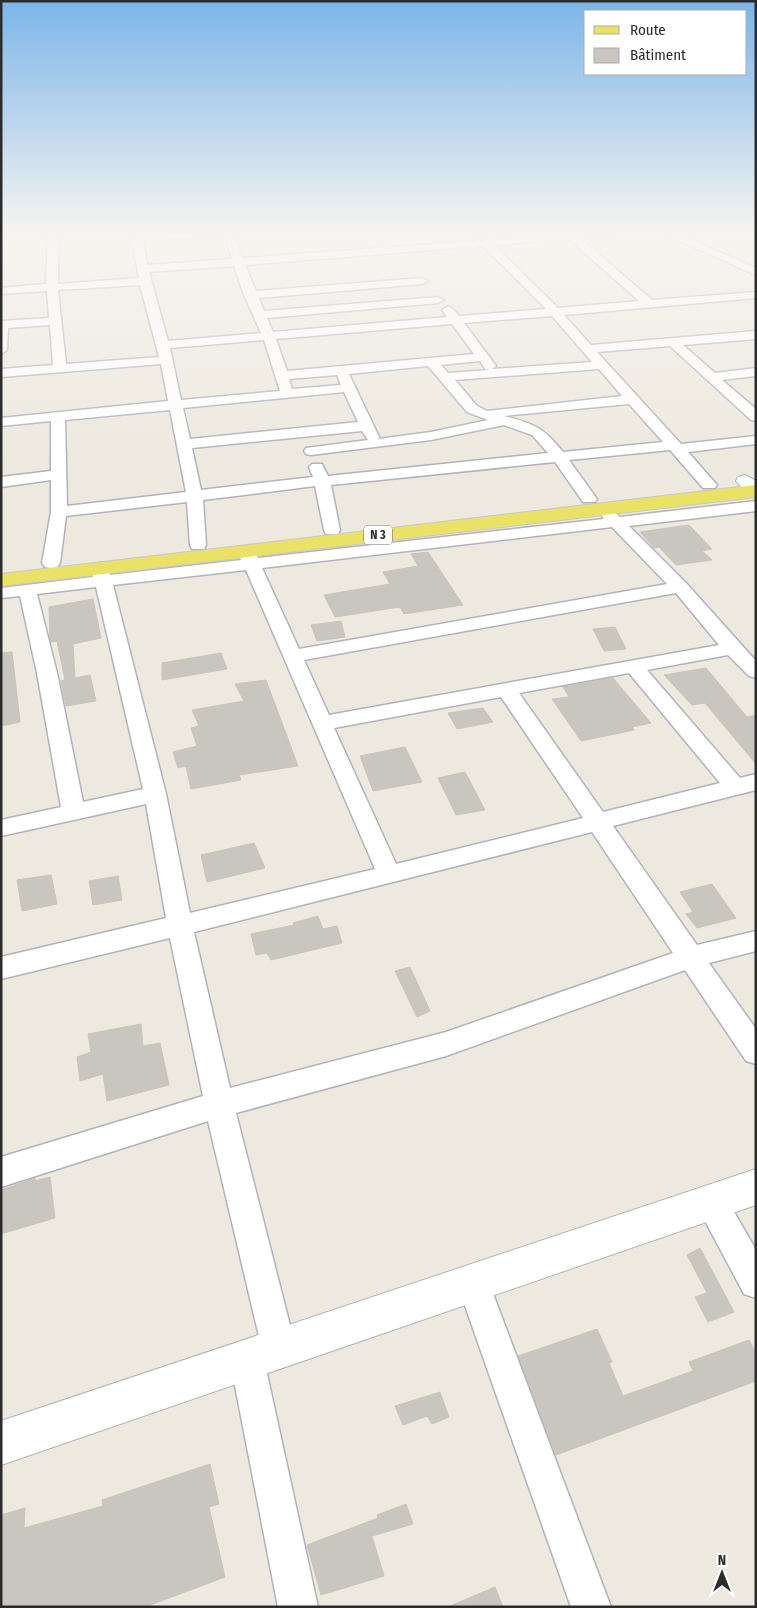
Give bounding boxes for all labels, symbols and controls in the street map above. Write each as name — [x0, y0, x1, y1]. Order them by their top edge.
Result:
legend — [584, 10, 747, 75]
text: Route — [630, 21, 666, 39]
text: Bâtiment — [630, 46, 686, 64]
road number: N 3 — [364, 526, 392, 544]
north arrow — [697, 1548, 747, 1598]
text: N — [718, 1552, 726, 1569]

